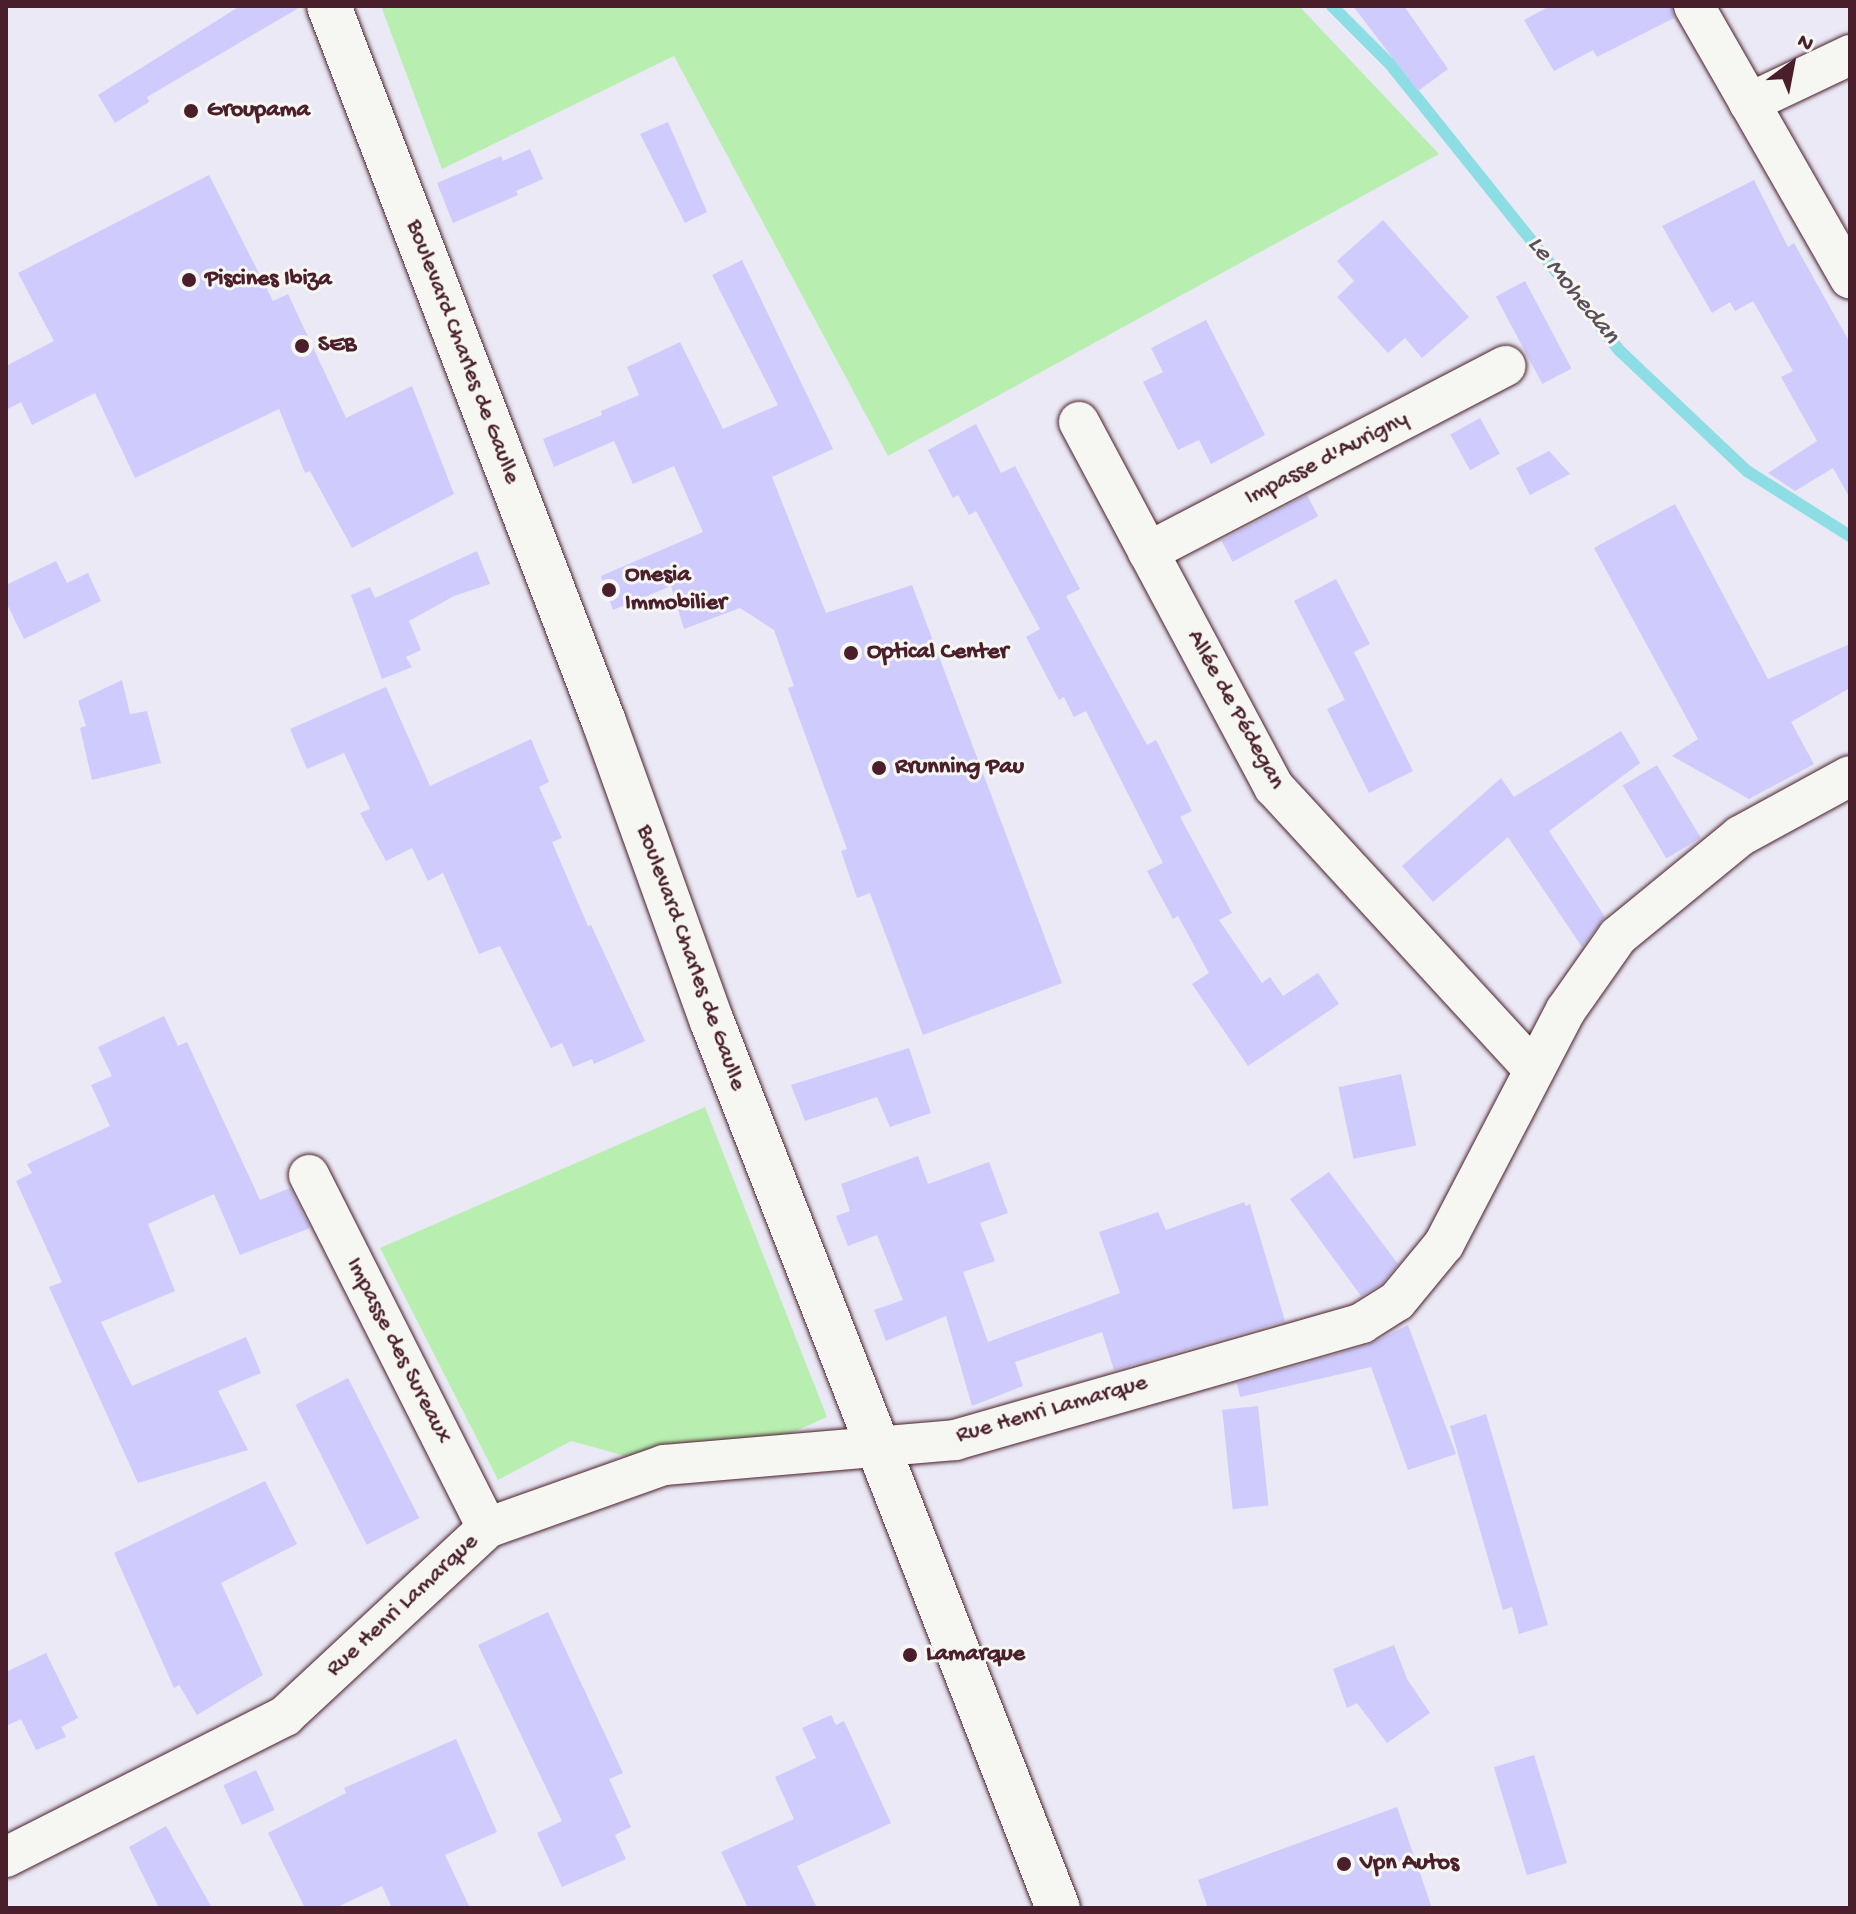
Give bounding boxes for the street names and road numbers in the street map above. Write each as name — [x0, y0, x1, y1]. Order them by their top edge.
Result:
street label: Boulevard Charles de Gaulle — [398, 216, 526, 488]
street label: Impasse d'Aurigny — [1240, 405, 1414, 513]
street label: Allée de Pédegan — [1179, 625, 1291, 795]
street label: Boulevard Charles de Gaulle — [628, 821, 752, 1095]
street label: Impasse des Sureaux — [339, 1253, 457, 1449]
street label: Rue Henri Lamarque — [953, 1369, 1151, 1451]
street label: Rue Henri Lamarque — [321, 1528, 485, 1684]

